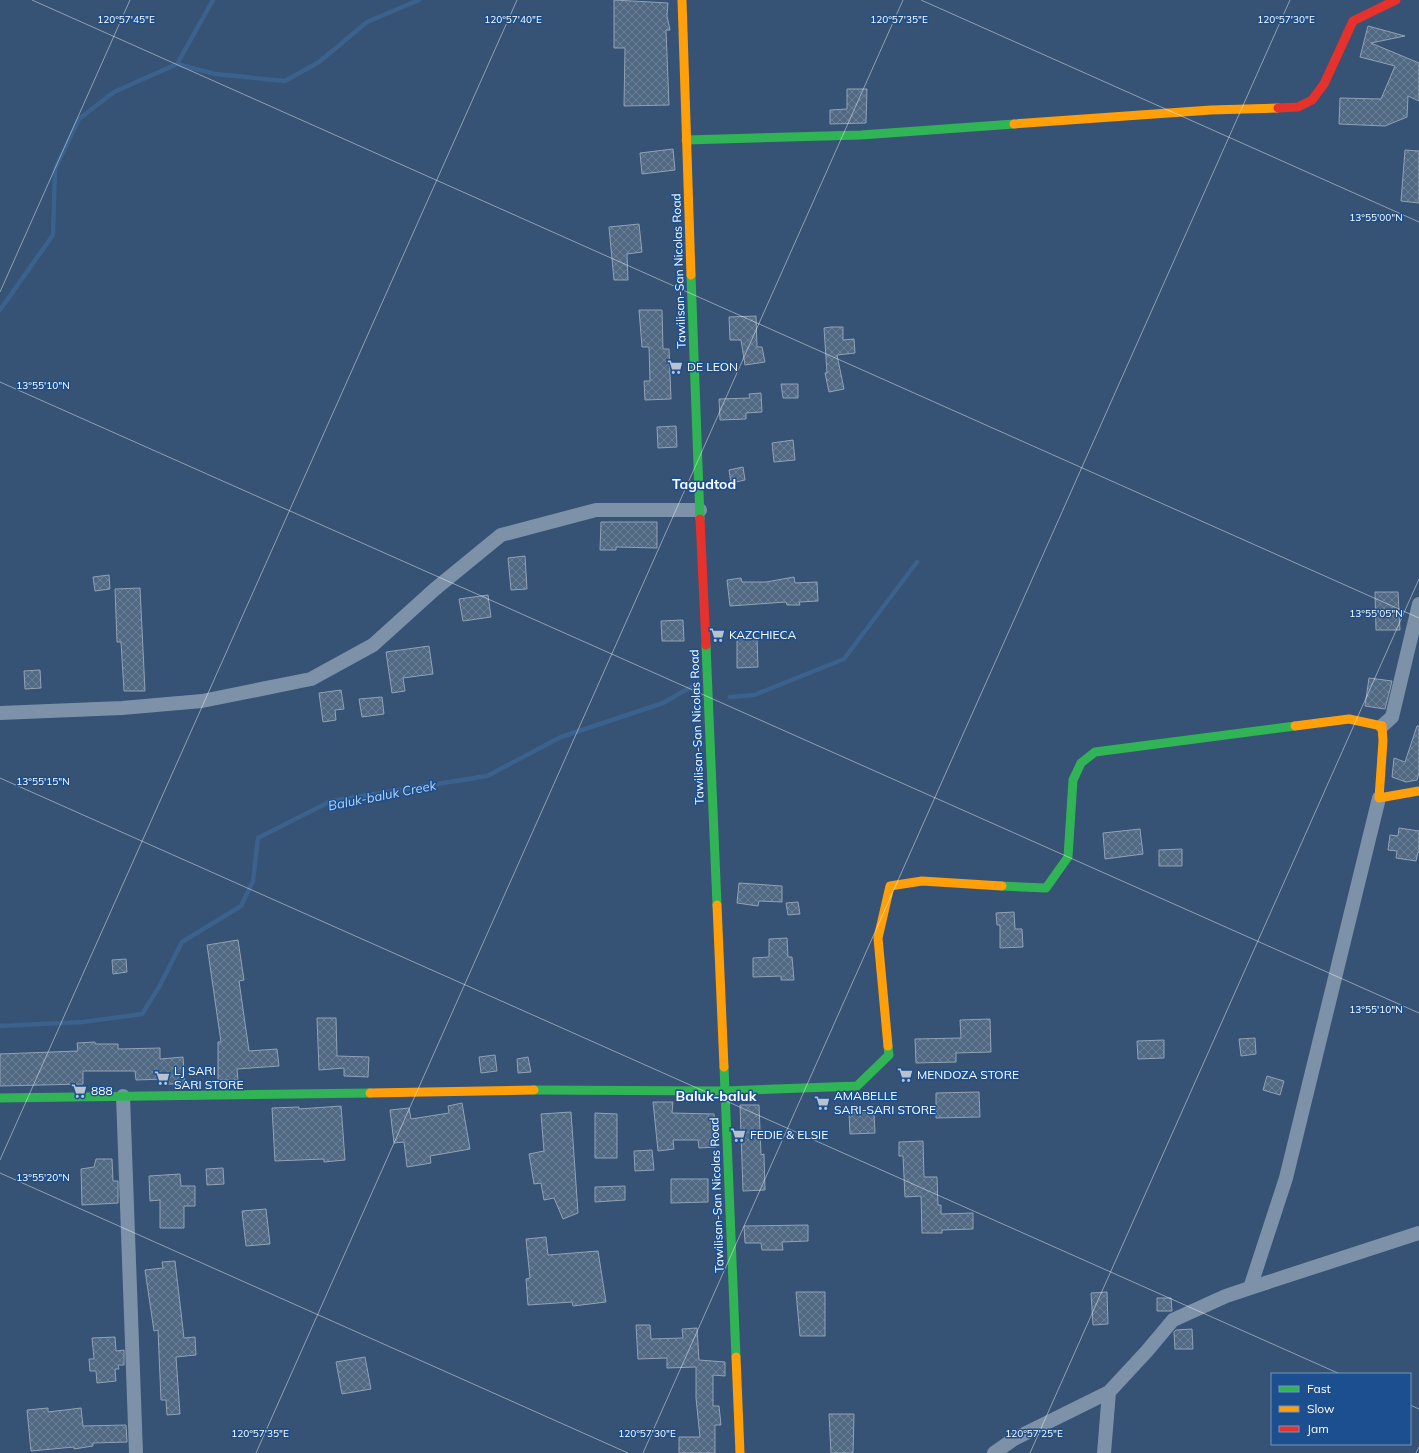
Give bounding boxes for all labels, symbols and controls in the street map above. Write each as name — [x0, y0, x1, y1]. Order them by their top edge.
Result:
text: 120°57'45"E — [97, 13, 155, 26]
text: 120°57'40"E — [484, 13, 542, 26]
text: 120°57'35"E — [870, 13, 928, 26]
text: 120°57'30"E — [1257, 13, 1315, 26]
street label: Tawilisan-San Nicolas Road — [668, 193, 689, 349]
text: 13°55'00"N — [1349, 211, 1403, 224]
supermarket icon: DE LEON — [666, 358, 684, 376]
place label: DE LEON — [687, 359, 738, 374]
text: 13°55'10"N — [16, 379, 70, 392]
district label: Tagudtod — [672, 475, 736, 493]
text: 13°55'05"N — [1349, 607, 1403, 620]
supermarket icon: KAZCHIECA — [708, 626, 726, 644]
place label: KAZCHIECA — [729, 627, 796, 642]
street label: Tawilisan-San Nicolas Road — [686, 649, 707, 805]
text: 13°55'15"N — [16, 775, 70, 788]
water label: Baluk-baluk Creek — [327, 777, 438, 813]
text: 13°55'10"N — [1349, 1003, 1403, 1016]
place label: LJ SARI SARI STORE — [174, 1063, 243, 1092]
supermarket icon: MENDOZA STORE — [896, 1066, 914, 1084]
place label: MENDOZA STORE — [917, 1067, 1019, 1082]
supermarket icon: LJ SARI SARI STORE — [153, 1069, 171, 1087]
supermarket icon: 888 — [70, 1082, 88, 1100]
place label: 888 — [91, 1083, 113, 1098]
district label: Baluk-baluk — [676, 1087, 757, 1105]
place label: AMABELLE SARI-SARI STORE — [834, 1088, 936, 1117]
supermarket icon: AMABELLE SARI-SARI STORE — [813, 1094, 831, 1112]
street label: Tawilisan-San Nicolas Road — [706, 1117, 727, 1273]
supermarket icon: FEDIE & ELSIE — [729, 1126, 747, 1144]
place label: FEDIE & ELSIE — [750, 1127, 828, 1142]
text: 13°55'20"N — [16, 1171, 70, 1184]
legend — [1271, 1373, 1411, 1445]
text: Fast — [1307, 1381, 1331, 1396]
text: Slow — [1307, 1401, 1335, 1416]
text: Jam — [1307, 1421, 1329, 1436]
text: 120°57'35"E — [231, 1427, 289, 1440]
text: 120°57'30"E — [618, 1427, 676, 1440]
text: 120°57'25"E — [1005, 1427, 1063, 1440]

